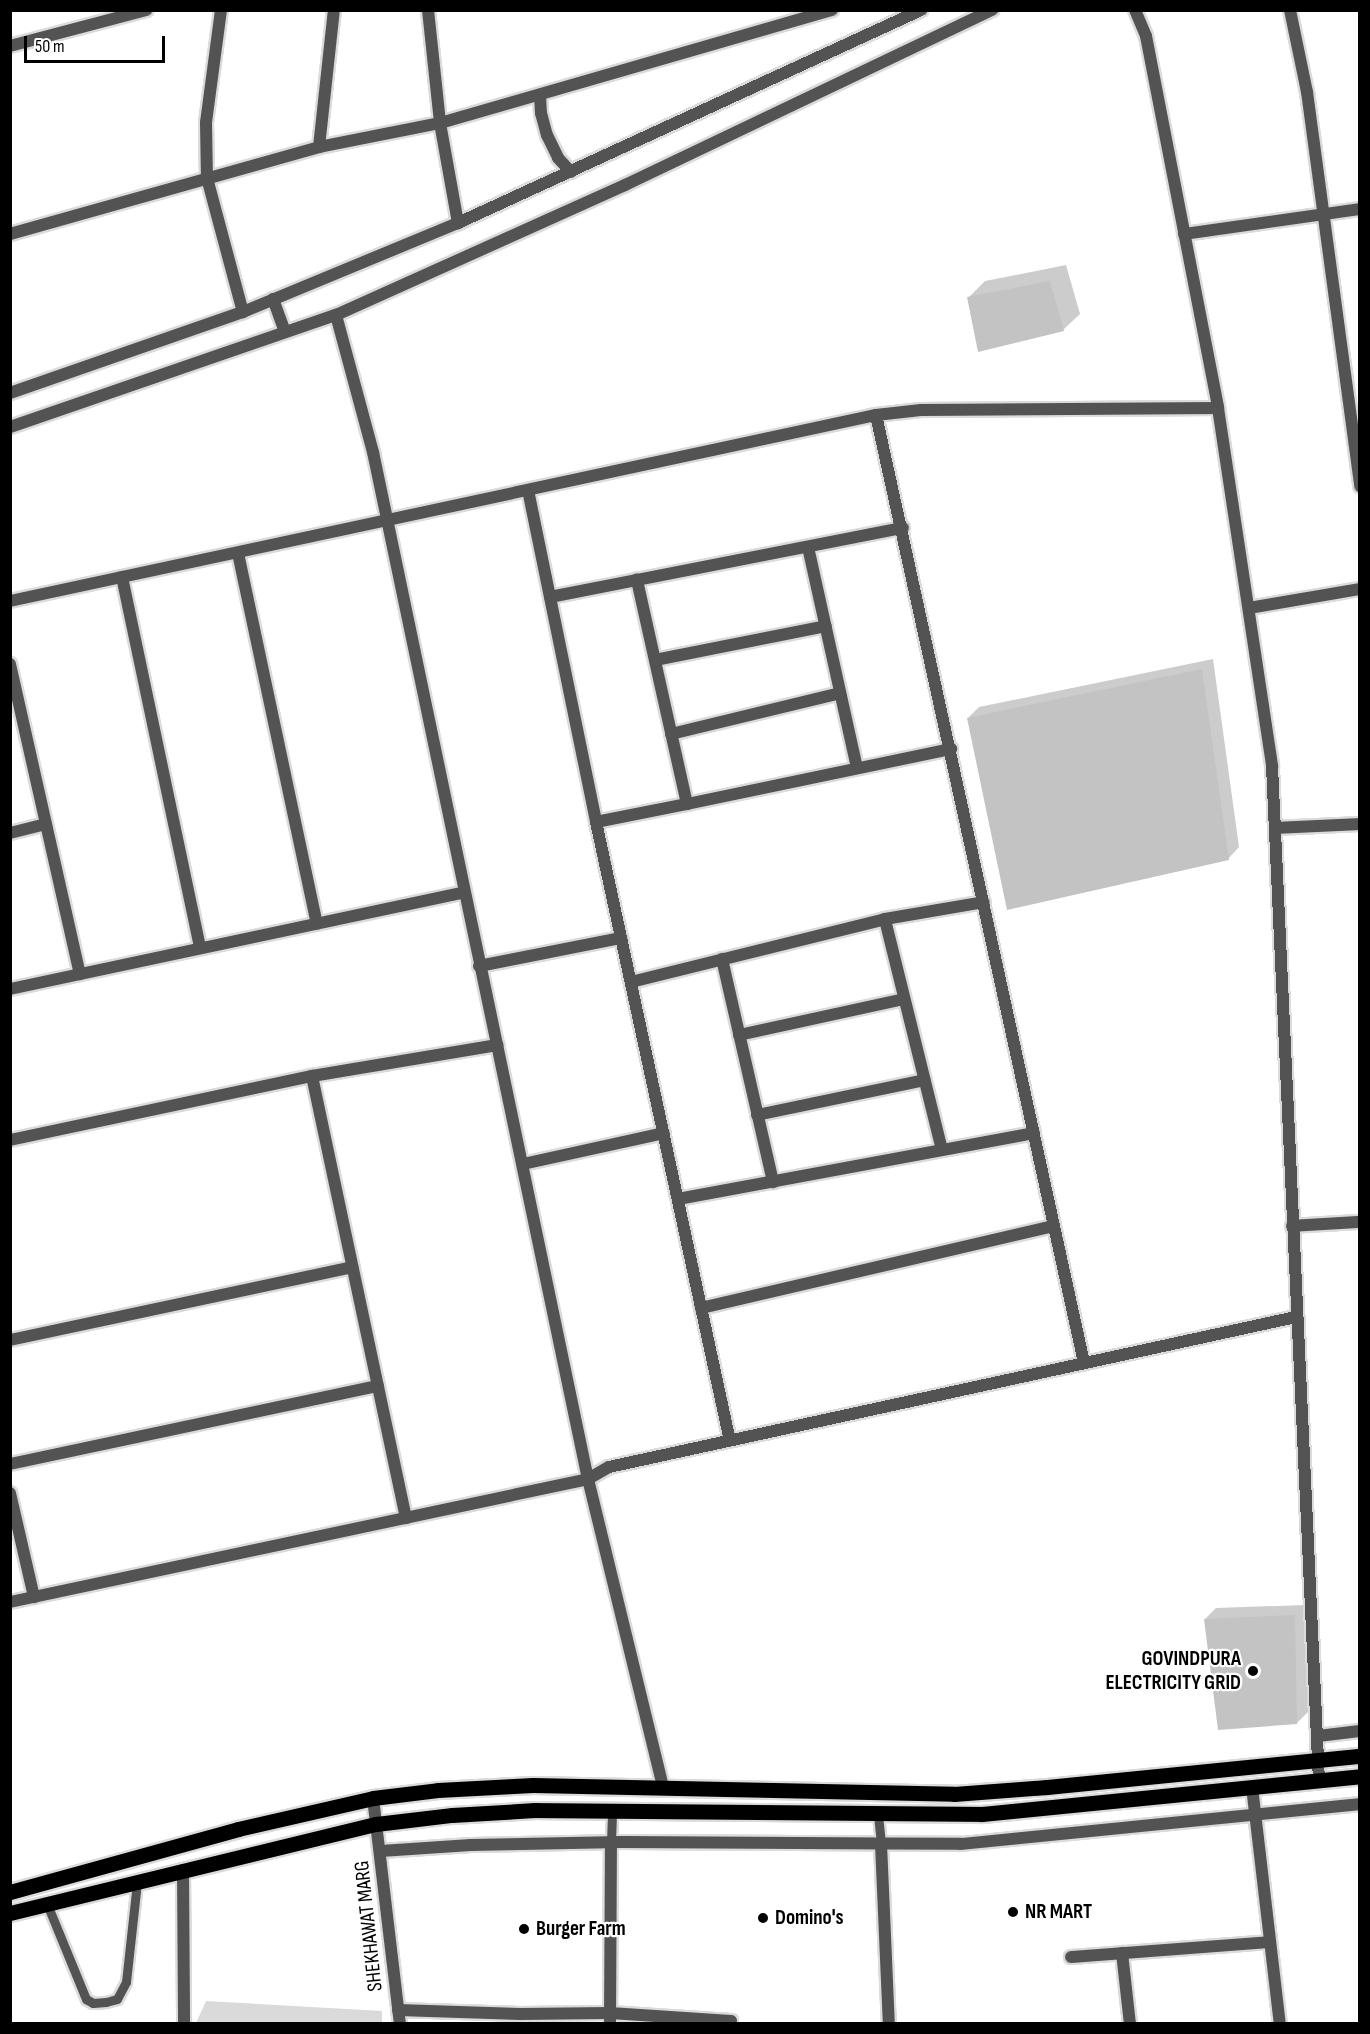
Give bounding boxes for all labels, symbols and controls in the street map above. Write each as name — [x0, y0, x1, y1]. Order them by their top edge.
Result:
scale bar — [27, 24, 168, 62]
text: 50 m — [35, 36, 65, 57]
place label: GOVINDPURA ELECTRICITY GRID — [1105, 1646, 1241, 1696]
marker: GOVINDPURA ELECTRICITY GRID — [1246, 1664, 1260, 1678]
street label: SHEKHAWAT MARG — [350, 1859, 388, 1993]
place label: NR MART — [1025, 1899, 1092, 1925]
place label: Domino's — [775, 1905, 844, 1931]
marker: NR MART — [1006, 1905, 1020, 1919]
marker: Domino's — [756, 1911, 770, 1925]
place label: Burger Farm — [536, 1916, 626, 1942]
marker: Burger Farm — [517, 1922, 531, 1936]

